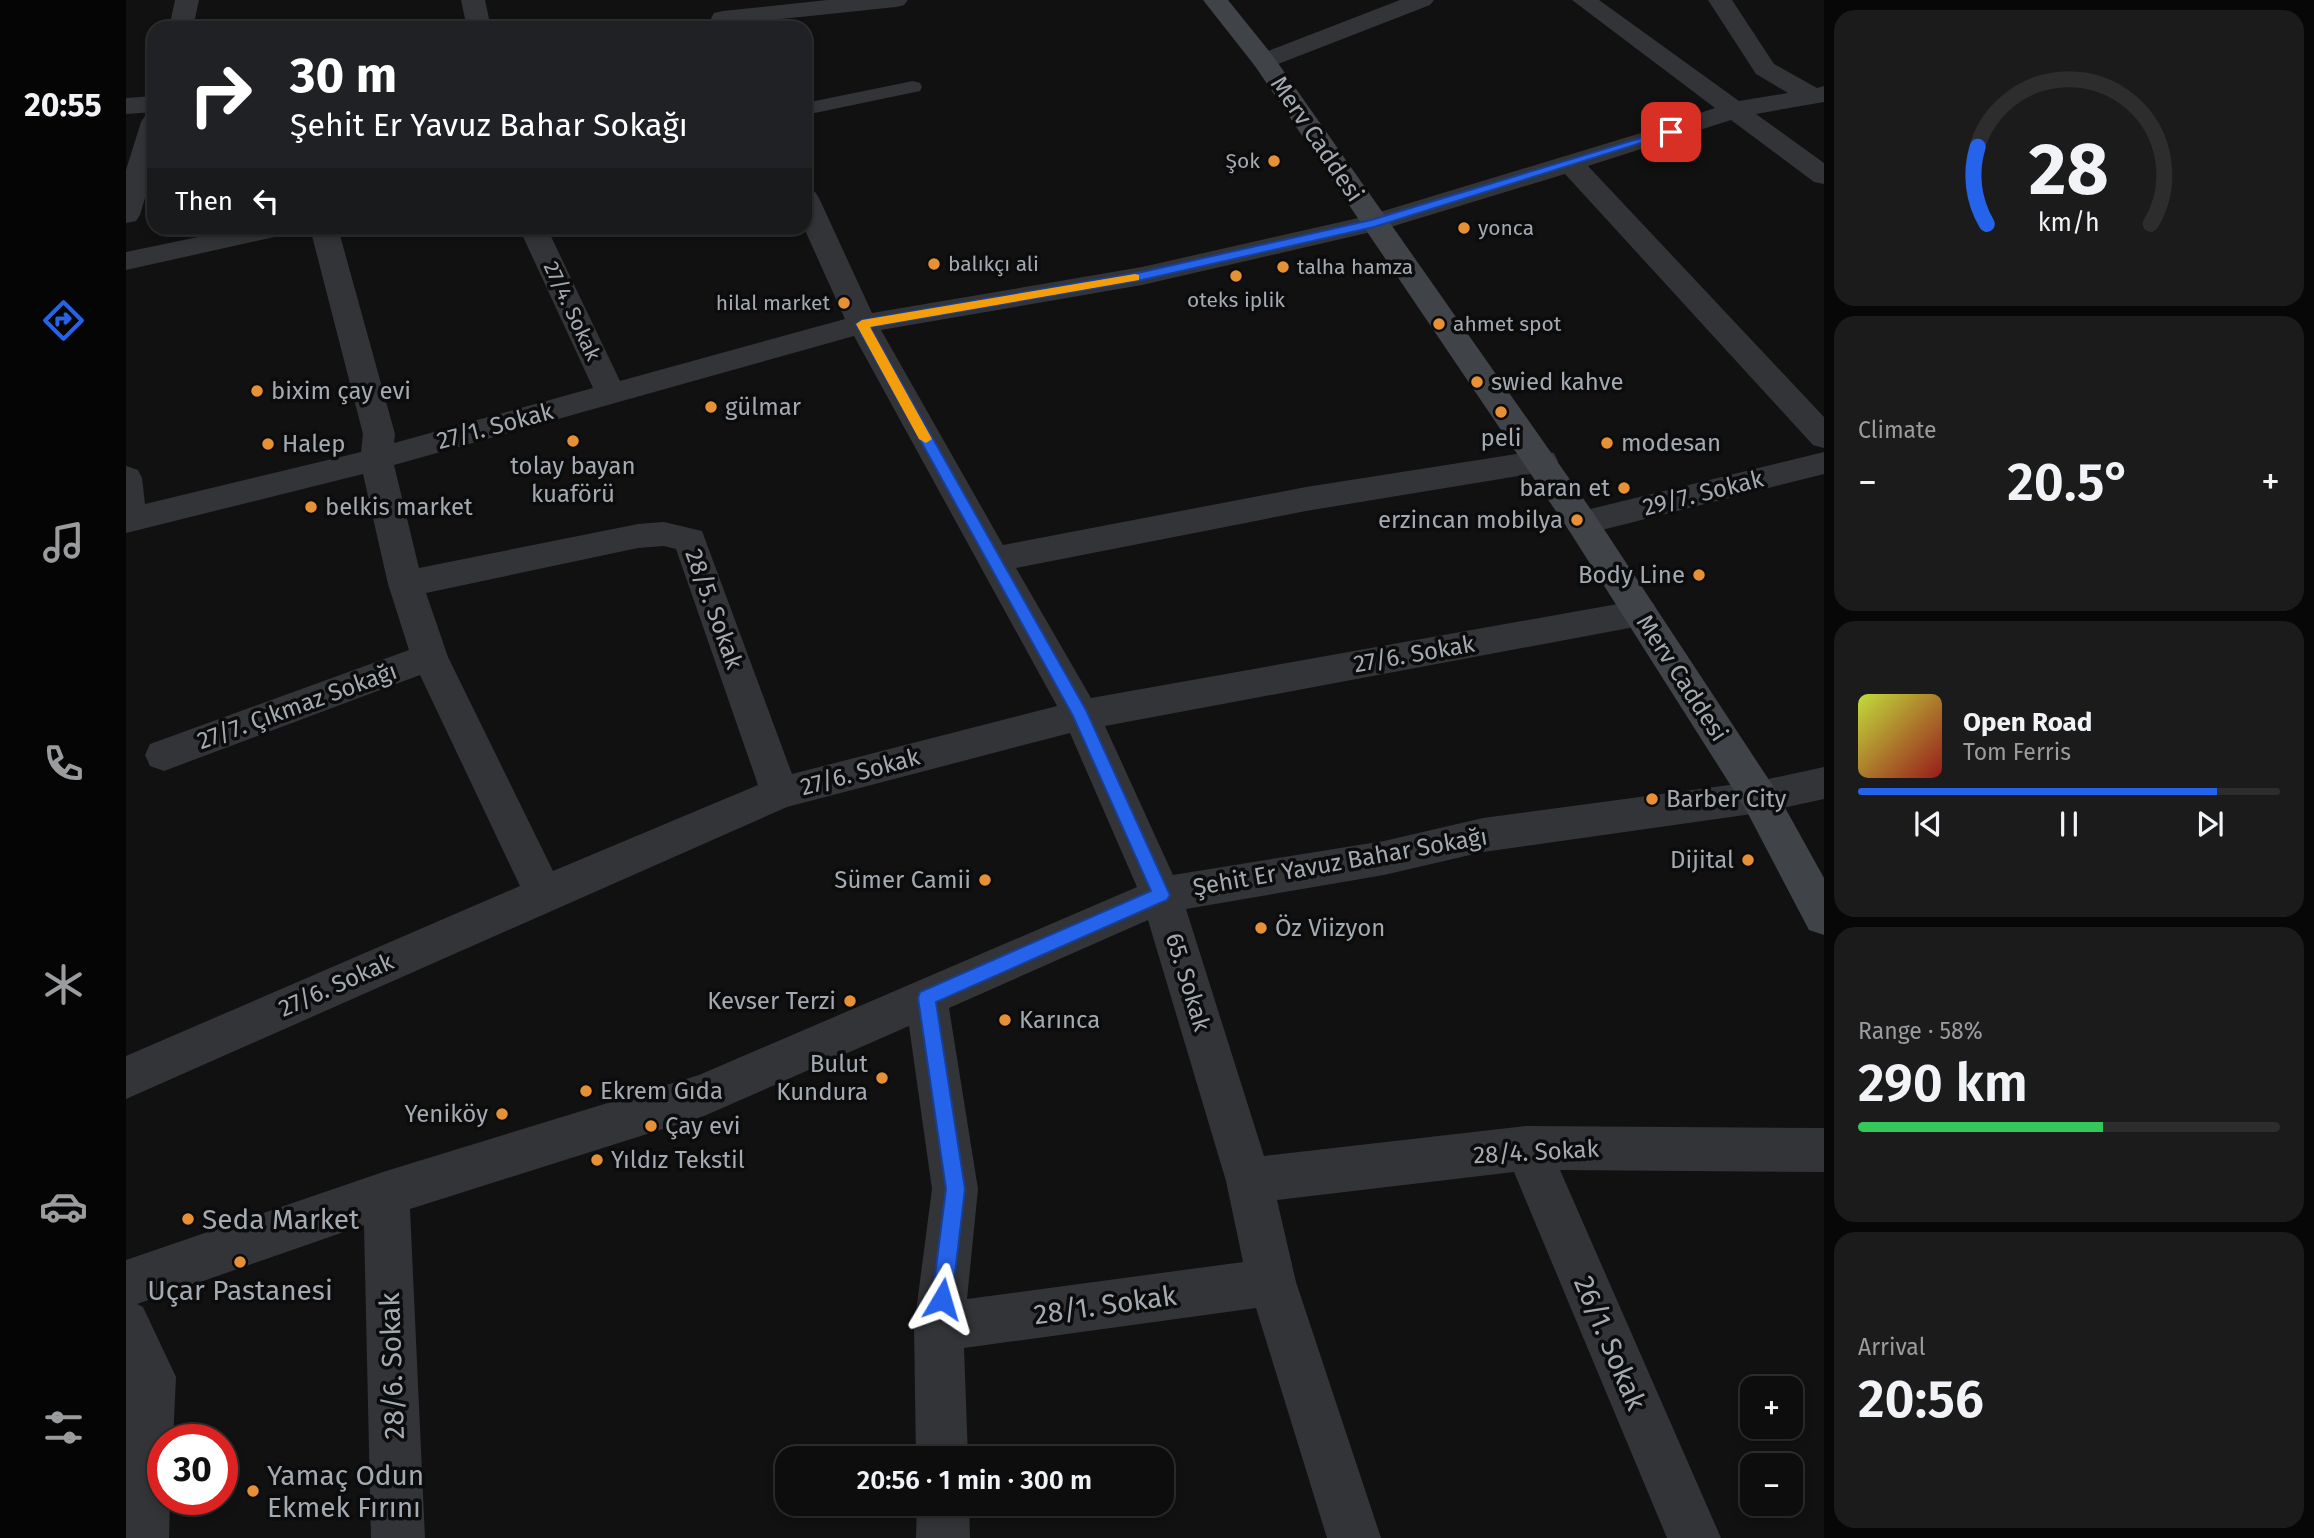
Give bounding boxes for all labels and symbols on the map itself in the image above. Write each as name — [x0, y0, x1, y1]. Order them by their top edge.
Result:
street label: Merv Caddesi — [1265, 71, 1369, 207]
pin — [1641, 102, 1701, 162]
place label: Şok — [1226, 148, 1260, 174]
marker: Şok — [1266, 153, 1282, 169]
place label: yonca — [1478, 215, 1534, 241]
marker: yonca — [1456, 220, 1472, 236]
place label: balıkçı ali — [948, 251, 1039, 277]
place label: talha hamza — [1297, 254, 1413, 280]
marker: balıkçı ali — [926, 256, 942, 272]
street label: 27/4. Sokak — [538, 257, 606, 365]
marker: talha hamza — [1275, 259, 1291, 275]
marker: oteks iplik — [1228, 268, 1244, 284]
place label: oteks iplik — [1187, 287, 1285, 313]
place label: hilal market — [716, 290, 830, 316]
marker: hilal market — [836, 295, 852, 311]
place label: ahmet spot — [1453, 311, 1562, 337]
marker: ahmet spot — [1431, 316, 1447, 332]
place label: swied kahve — [1491, 368, 1623, 396]
marker: swied kahve — [1469, 374, 1485, 390]
place label: bixim çay evi — [271, 377, 411, 405]
marker: bixim çay evi — [249, 383, 265, 399]
place label: gülmar — [725, 393, 802, 421]
street label: 27/1. Sokak — [434, 397, 557, 455]
marker: gülmar — [703, 399, 719, 415]
marker: peli — [1493, 404, 1509, 420]
place label: peli — [1480, 424, 1522, 452]
place label: modesan — [1621, 429, 1721, 457]
place label: Halep — [282, 430, 345, 458]
marker: tolay bayan kuaförü — [565, 433, 581, 449]
marker: modesan — [1599, 435, 1615, 451]
marker: Halep — [260, 436, 276, 452]
place label: tolay bayan kuaförü — [510, 452, 636, 508]
street label: 29/7. Sokak — [1640, 464, 1767, 521]
place label: baran et — [1519, 474, 1610, 502]
marker: baran et — [1616, 480, 1632, 496]
place label: belkis market — [325, 493, 473, 521]
marker: belkis market — [303, 499, 319, 515]
place label: erzincan mobilya — [1378, 506, 1563, 534]
marker: erzincan mobilya — [1569, 512, 1585, 528]
street label: 28/5. Sokak — [679, 545, 749, 673]
place label: Body Line — [1578, 561, 1685, 589]
marker: Body Line — [1691, 567, 1707, 583]
street label: Merv Caddesi — [1631, 609, 1733, 747]
street label: 27/6. Sokak — [1351, 629, 1477, 678]
street label: 27/7. Çıkmaz Sokağı — [193, 657, 401, 755]
street label: 27/6. Sokak — [797, 742, 923, 801]
place label: Barber City — [1666, 785, 1787, 813]
marker: Barber City — [1644, 791, 1660, 807]
street label: Şehit Er Yavuz Bahar Sokağı — [1191, 822, 1489, 902]
place label: Dijital — [1670, 846, 1734, 874]
marker: Dijital — [1740, 852, 1756, 868]
place label: Sümer Camii — [834, 866, 971, 894]
marker: Sümer Camii — [977, 872, 993, 888]
place label: Öz Viizyon — [1275, 914, 1385, 942]
marker: Öz Viizyon — [1253, 920, 1269, 936]
street label: 65. Sokak — [1160, 930, 1216, 1035]
street label: 27/6. Sokak — [274, 947, 398, 1023]
place label: Kevser Terzi — [707, 987, 836, 1015]
marker: Kevser Terzi — [842, 993, 858, 1009]
place label: Karınca — [1019, 1006, 1100, 1034]
marker: Karınca — [997, 1012, 1013, 1028]
place label: Bulut Kundura — [776, 1050, 868, 1106]
marker: Bulut Kundura — [874, 1070, 890, 1086]
place label: Ekrem Gıda — [600, 1077, 723, 1105]
marker: Ekrem Gıda — [578, 1083, 594, 1099]
place label: Yeniköy — [405, 1100, 488, 1128]
marker: Yeniköy — [494, 1106, 510, 1122]
place label: Çay evi — [665, 1112, 741, 1140]
marker: Çay evi — [643, 1118, 659, 1134]
street label: 28/4. Sokak — [1473, 1135, 1600, 1169]
place label: Yıldız Tekstil — [611, 1146, 745, 1174]
marker: Yıldız Tekstil — [589, 1152, 605, 1168]
place label: Seda Market — [202, 1203, 360, 1236]
marker: Seda Market — [180, 1211, 196, 1227]
marker: Uçar Pastanesi — [232, 1254, 248, 1270]
position arrow — [905, 1262, 979, 1336]
street label: 26/1. Sokak — [1567, 1271, 1653, 1416]
place label: Uçar Pastanesi — [147, 1274, 333, 1307]
street label: 28/1. Sokak — [1032, 1279, 1179, 1331]
street label: 28/6. Sokak — [373, 1291, 411, 1440]
speed limit sign: 30 — [147, 1424, 238, 1515]
place label: Yamaç Odun Ekmek Fırını — [267, 1459, 424, 1524]
marker: Yamaç Odun Ekmek Fırını — [245, 1483, 261, 1499]

